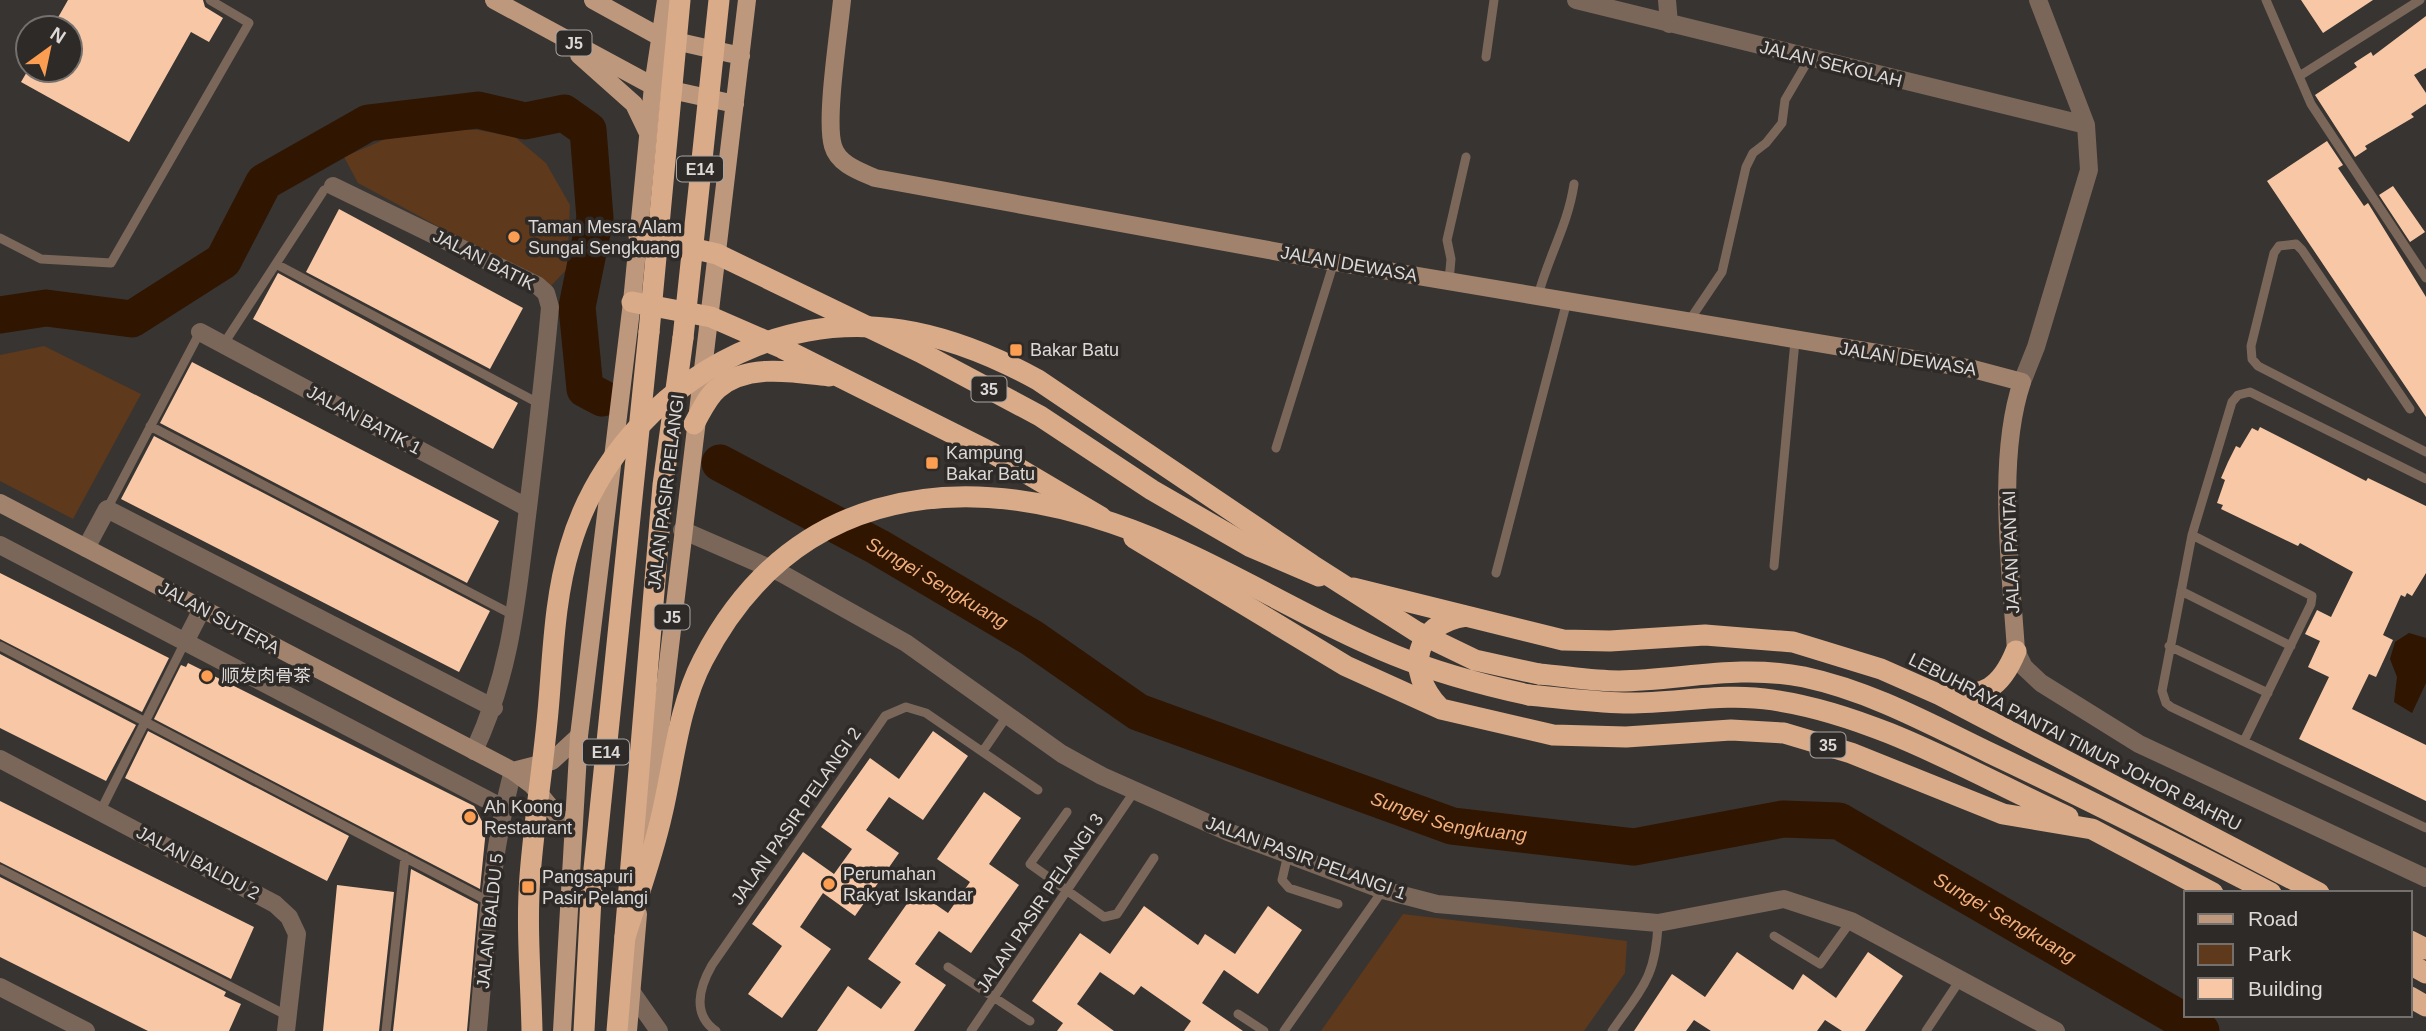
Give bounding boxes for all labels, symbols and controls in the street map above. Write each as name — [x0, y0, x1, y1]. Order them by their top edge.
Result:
north arrow — [14, 14, 84, 84]
text: N — [47, 23, 69, 48]
road number: J5 — [556, 31, 592, 56]
street label: JALAN SEKOLAH — [1758, 37, 1904, 91]
road number: E14 — [677, 156, 723, 182]
place label: Taman Mesra Alam Sungai Sengkuang — [528, 217, 682, 258]
street label: JALAN BATIK — [430, 226, 538, 294]
marker: Taman Mesra Alam Sungai Sengkuang — [506, 229, 522, 245]
street label: JALAN DEWASA — [1279, 242, 1419, 286]
street label: JALAN DEWASA — [1838, 338, 1978, 380]
place label: Bakar Batu — [1030, 340, 1119, 360]
marker: Bakar Batu — [1008, 342, 1024, 358]
road number: 35 — [972, 376, 1006, 402]
street label: JALAN BATIK 1 — [303, 381, 425, 459]
street label: JALAN PASIR PELANGI — [644, 393, 688, 591]
place label: Kampung Bakar Batu — [946, 443, 1035, 484]
marker: Kampung Bakar Batu — [924, 455, 940, 471]
street label: JALAN PANTAI — [1999, 490, 2023, 614]
water label: Sungei Sengkuang — [863, 532, 1012, 632]
street label: JALAN SUTERA — [155, 578, 283, 658]
road number: J5 — [654, 604, 690, 630]
street label: LEBUHRAYA PANTAI TIMUR JOHOR BAHRU — [1905, 649, 2245, 835]
place label: 顺发肉骨茶 — [221, 666, 311, 686]
marker: 顺发肉骨茶 — [199, 668, 215, 684]
street label: JALAN PASIR PELANGI 2 — [727, 724, 865, 908]
road number: 35 — [1811, 732, 1846, 758]
road number: E14 — [583, 740, 629, 764]
water label: Sungei Sengkuang — [1368, 787, 1528, 845]
place label: Ah Koong Restaurant — [484, 797, 572, 838]
marker: Ah Koong Restaurant — [462, 809, 478, 825]
street label: JALAN PASIR PELANGI 3 — [973, 810, 1107, 996]
street label: JALAN PASIR PELANGI 1 — [1203, 812, 1409, 904]
street label: JALAN BALDU 2 — [133, 822, 263, 904]
street label: JALAN BALDU 5 — [473, 852, 507, 990]
place label: Perumahan Rakyat Iskandar — [843, 864, 973, 905]
place label: Pangsapuri Pasir Pelangi — [542, 867, 648, 908]
water label: Sungei Sengkuang — [1930, 868, 2080, 967]
marker: Perumahan Rakyat Iskandar — [821, 876, 837, 892]
marker: Pangsapuri Pasir Pelangi — [520, 879, 536, 895]
legend — [2184, 891, 2412, 1017]
text: Road — [2248, 907, 2298, 930]
text: Park — [2248, 942, 2292, 965]
text: Building — [2248, 977, 2323, 1000]

